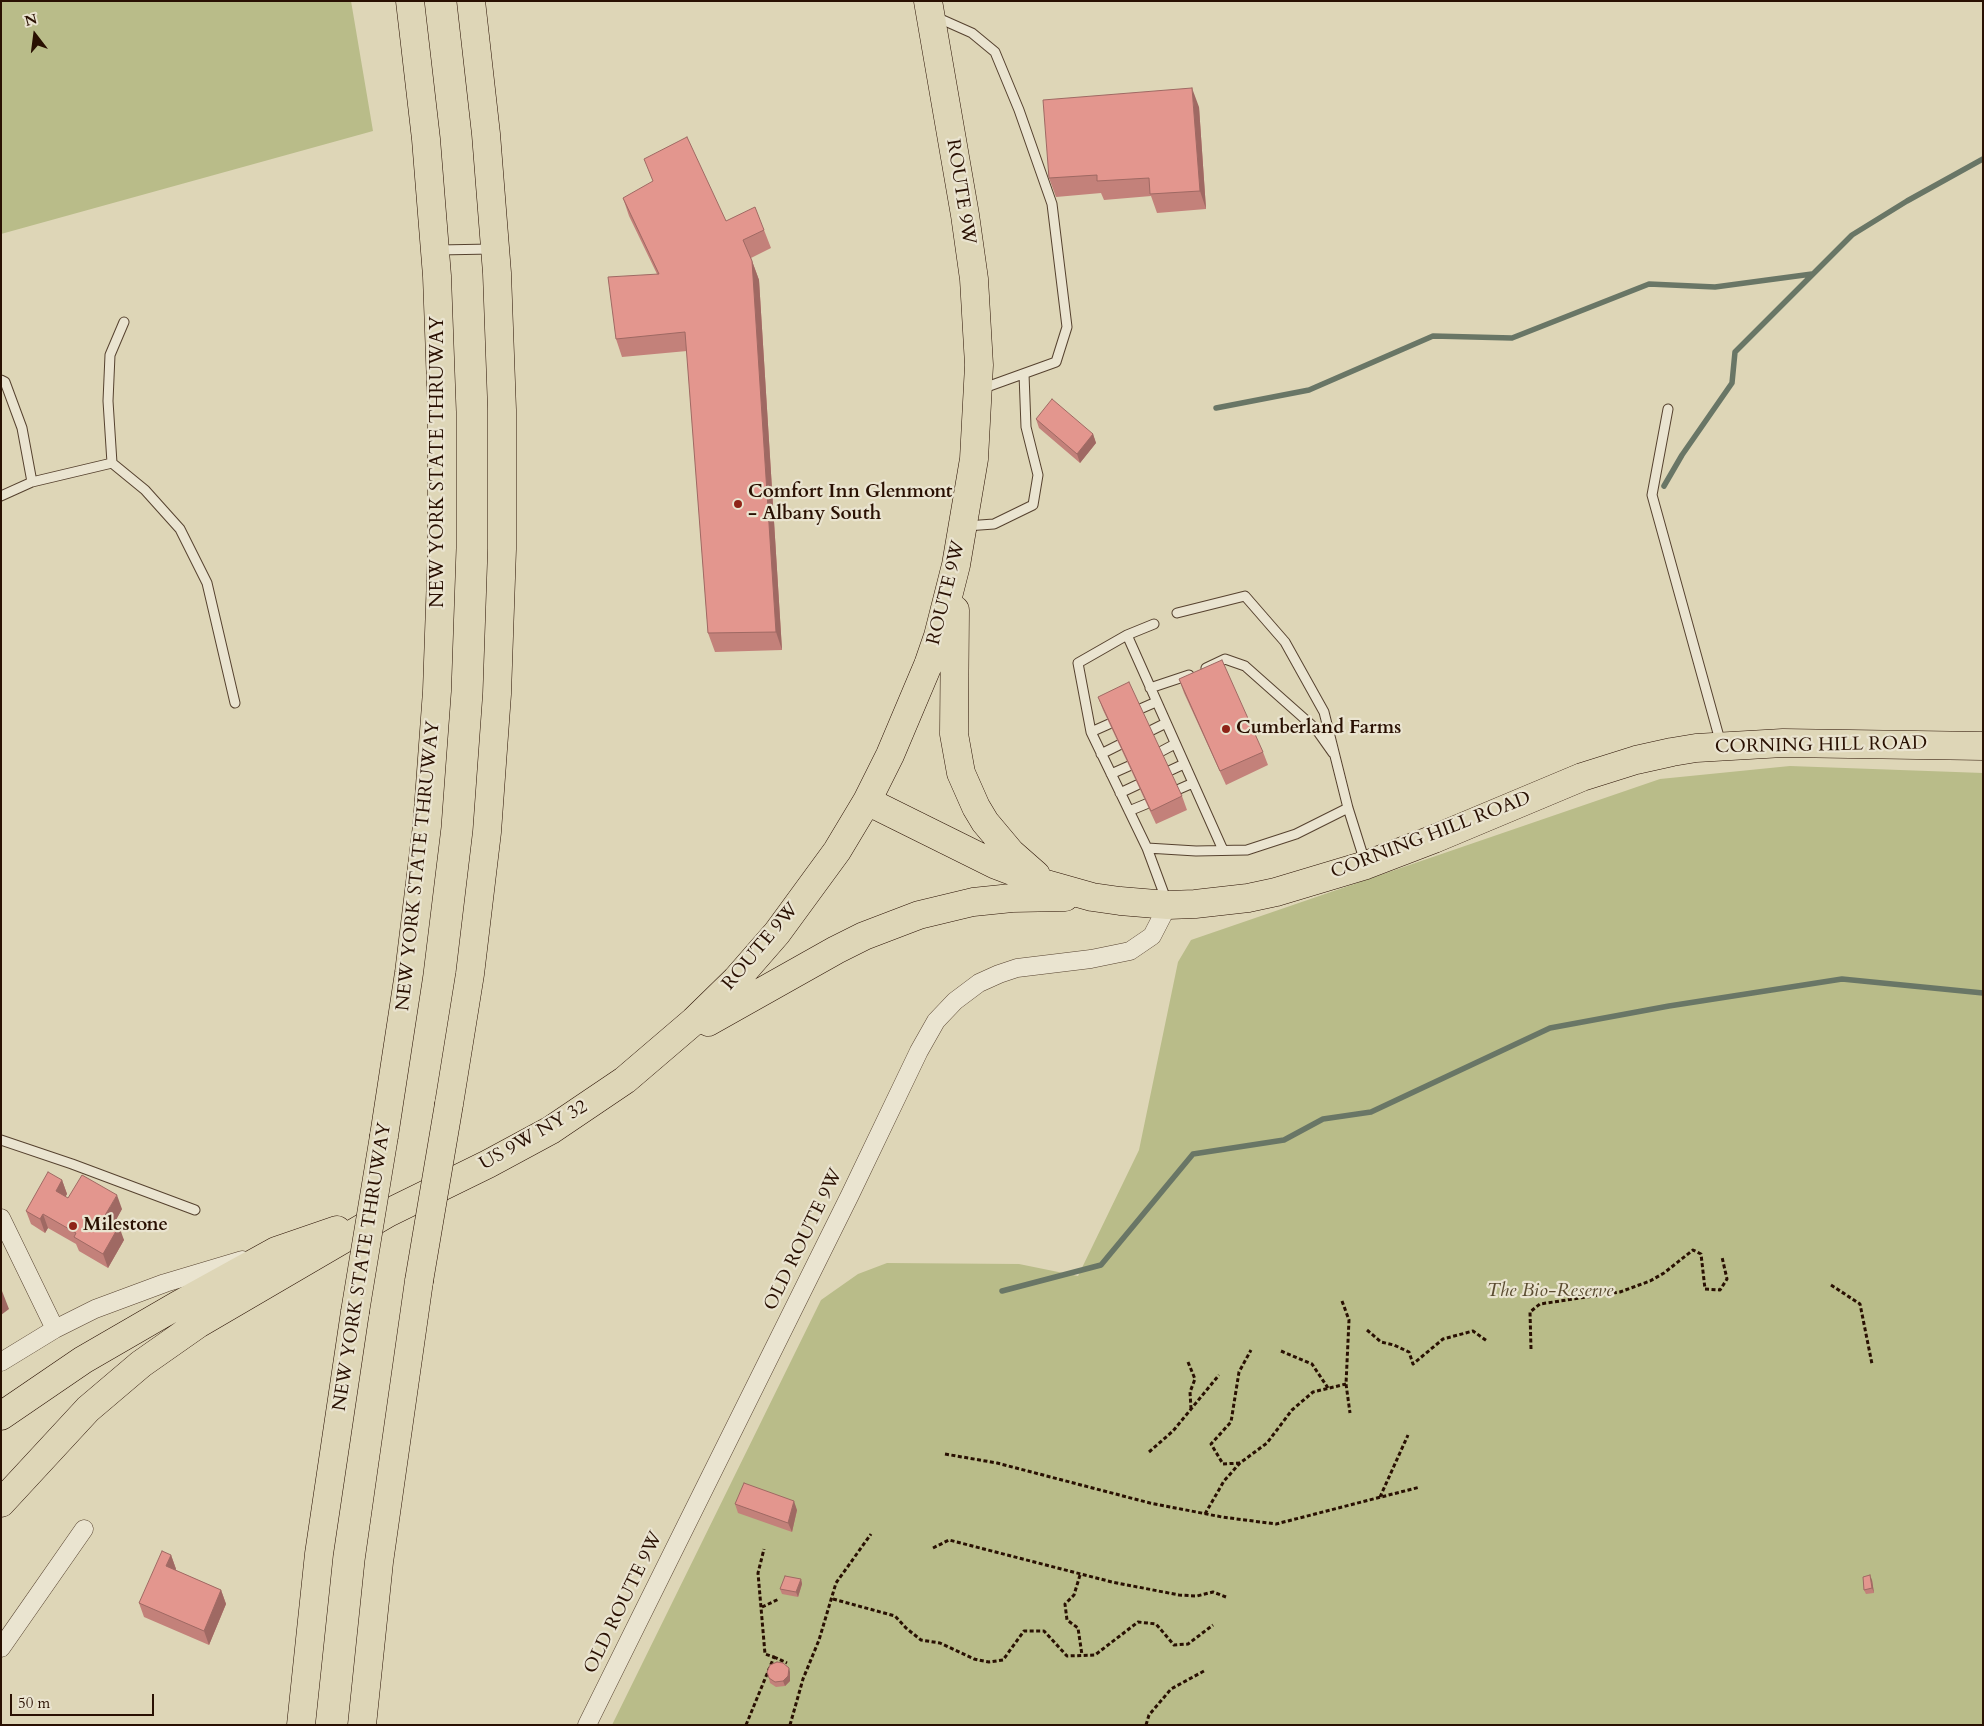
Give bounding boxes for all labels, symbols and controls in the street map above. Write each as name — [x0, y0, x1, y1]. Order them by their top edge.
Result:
text: N — [23, 9, 39, 31]
north arrow — [10, 10, 60, 60]
street label: ROUTE 9W — [940, 138, 980, 246]
street label: NEW YORK STATE THRUWAY — [428, 316, 450, 608]
place label: Comfort Inn Glenmont - Albany South — [748, 482, 953, 526]
marker: Comfort Inn Glenmont - Albany South — [732, 498, 744, 510]
street label: ROUTE 9W — [923, 539, 971, 647]
place label: Cumberland Farms — [1236, 718, 1401, 740]
street label: NEW YORK STATE THRUWAY — [392, 720, 446, 1012]
marker: Cumberland Farms — [1220, 723, 1232, 735]
street label: CORNING HILL ROAD — [1715, 733, 1927, 759]
street label: CORNING HILL ROAD — [1328, 787, 1534, 885]
street label: ROUTE 9W — [718, 899, 804, 995]
street label: US 9W NY 32 — [476, 1096, 592, 1176]
street label: NEW YORK STATE THRUWAY — [329, 1121, 397, 1413]
street label: OLD ROUTE 9W — [760, 1165, 848, 1315]
place label: Milestone — [83, 1215, 168, 1237]
marker: Milestone — [67, 1220, 79, 1232]
park label: The Bio-Reserve — [1487, 1281, 1613, 1303]
street label: OLD ROUTE 9W — [580, 1528, 668, 1678]
scale bar — [12, 1684, 156, 1716]
text: 50 m — [18, 1693, 50, 1713]

